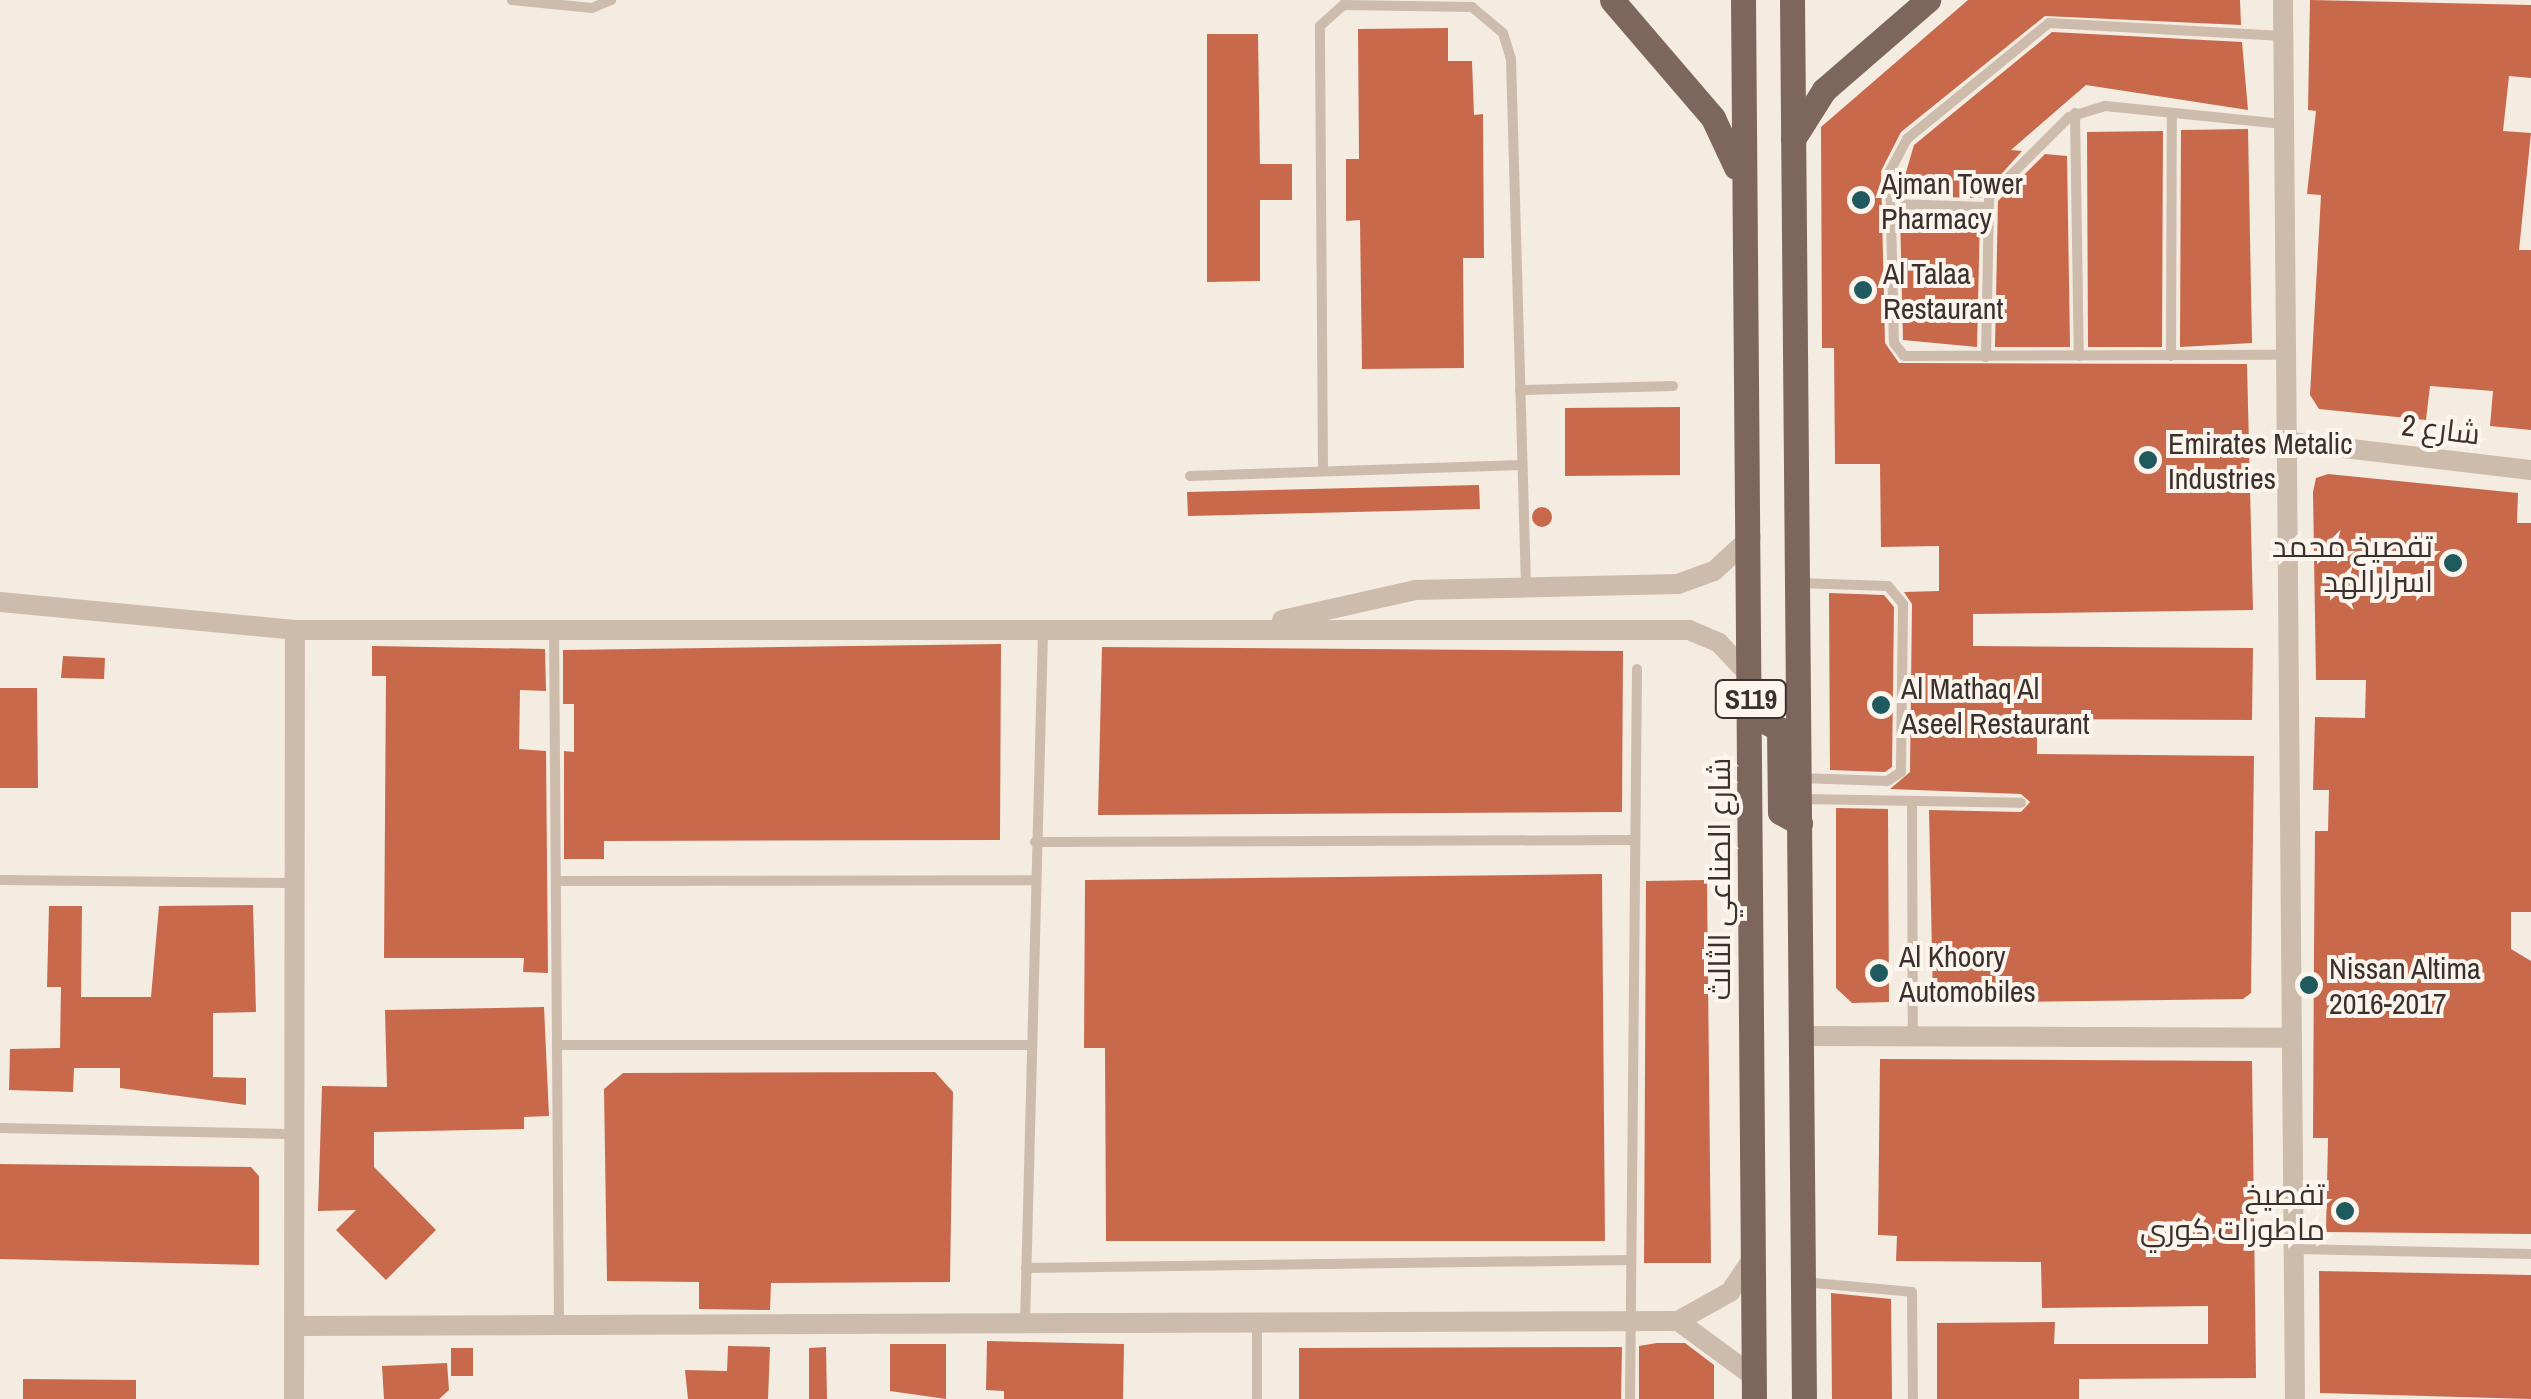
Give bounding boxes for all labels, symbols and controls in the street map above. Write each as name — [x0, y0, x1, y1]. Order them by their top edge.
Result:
place label: Ajman Tower Pharmacy — [1881, 165, 2023, 236]
marker: Ajman Tower Pharmacy — [1850, 189, 1872, 211]
place label: Al Talaa Restaurant — [1883, 255, 2003, 326]
marker: Al Talaa Restaurant — [1852, 279, 1874, 301]
street label: شارع 2 — [2400, 406, 2482, 452]
place label: Emirates Metalic Industries — [2168, 425, 2353, 496]
marker: Emirates Metalic Industries — [2137, 449, 2159, 471]
place label: تفصيخ محمد اسرارالهد — [2272, 528, 2433, 598]
marker: تفصيخ محمد اسرارالهد — [2442, 552, 2464, 574]
place label: Al Mathaq Al Aseel Restaurant — [1901, 670, 2090, 740]
road number: S119 — [1714, 676, 1788, 722]
marker: Al Mathaq Al Aseel Restaurant — [1870, 694, 1892, 716]
street label: شارع الصناعي الثالث — [1701, 758, 1737, 1000]
place label: Al Khoory Automobiles — [1899, 938, 2036, 1008]
place label: Nissan Altima 2016-2017 — [2329, 950, 2482, 1020]
marker: Al Khoory Automobiles — [1868, 962, 1890, 984]
marker: Nissan Altima 2016-2017 — [2298, 974, 2320, 996]
place label: تفصيخ ماطورات كوري — [2140, 1176, 2325, 1246]
marker: تفصيخ ماطورات كوري — [2334, 1200, 2356, 1222]

